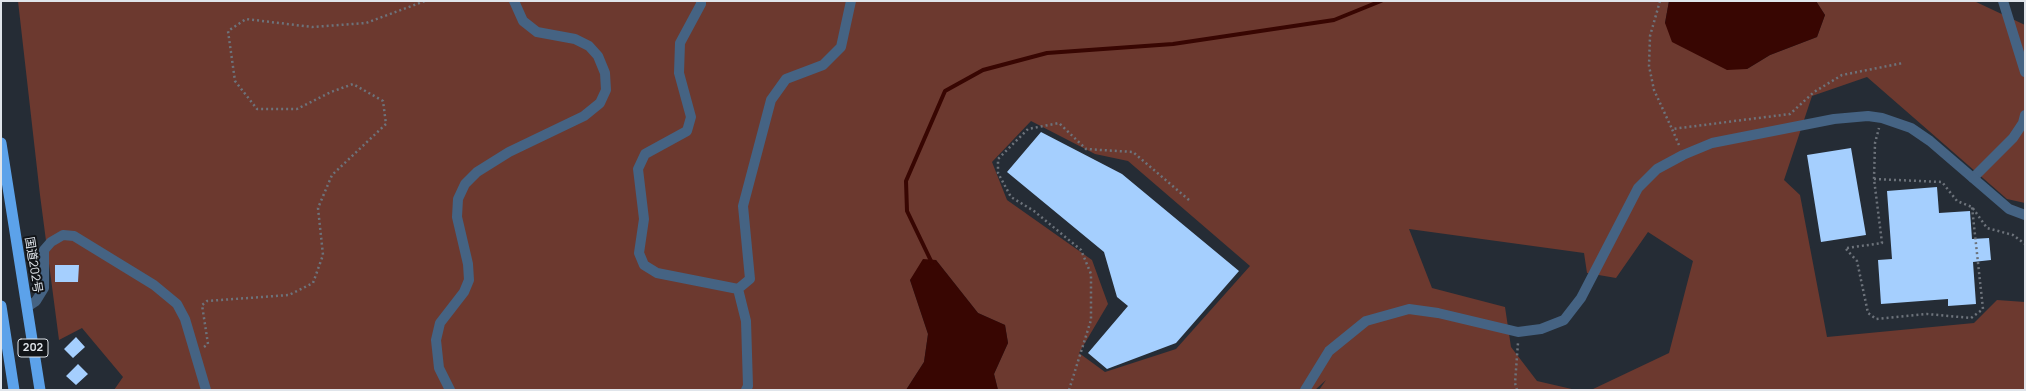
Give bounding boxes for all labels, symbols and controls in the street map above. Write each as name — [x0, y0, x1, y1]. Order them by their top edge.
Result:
street label: 国道202号 — [21, 236, 45, 294]
road number: 202 — [18, 339, 48, 357]

